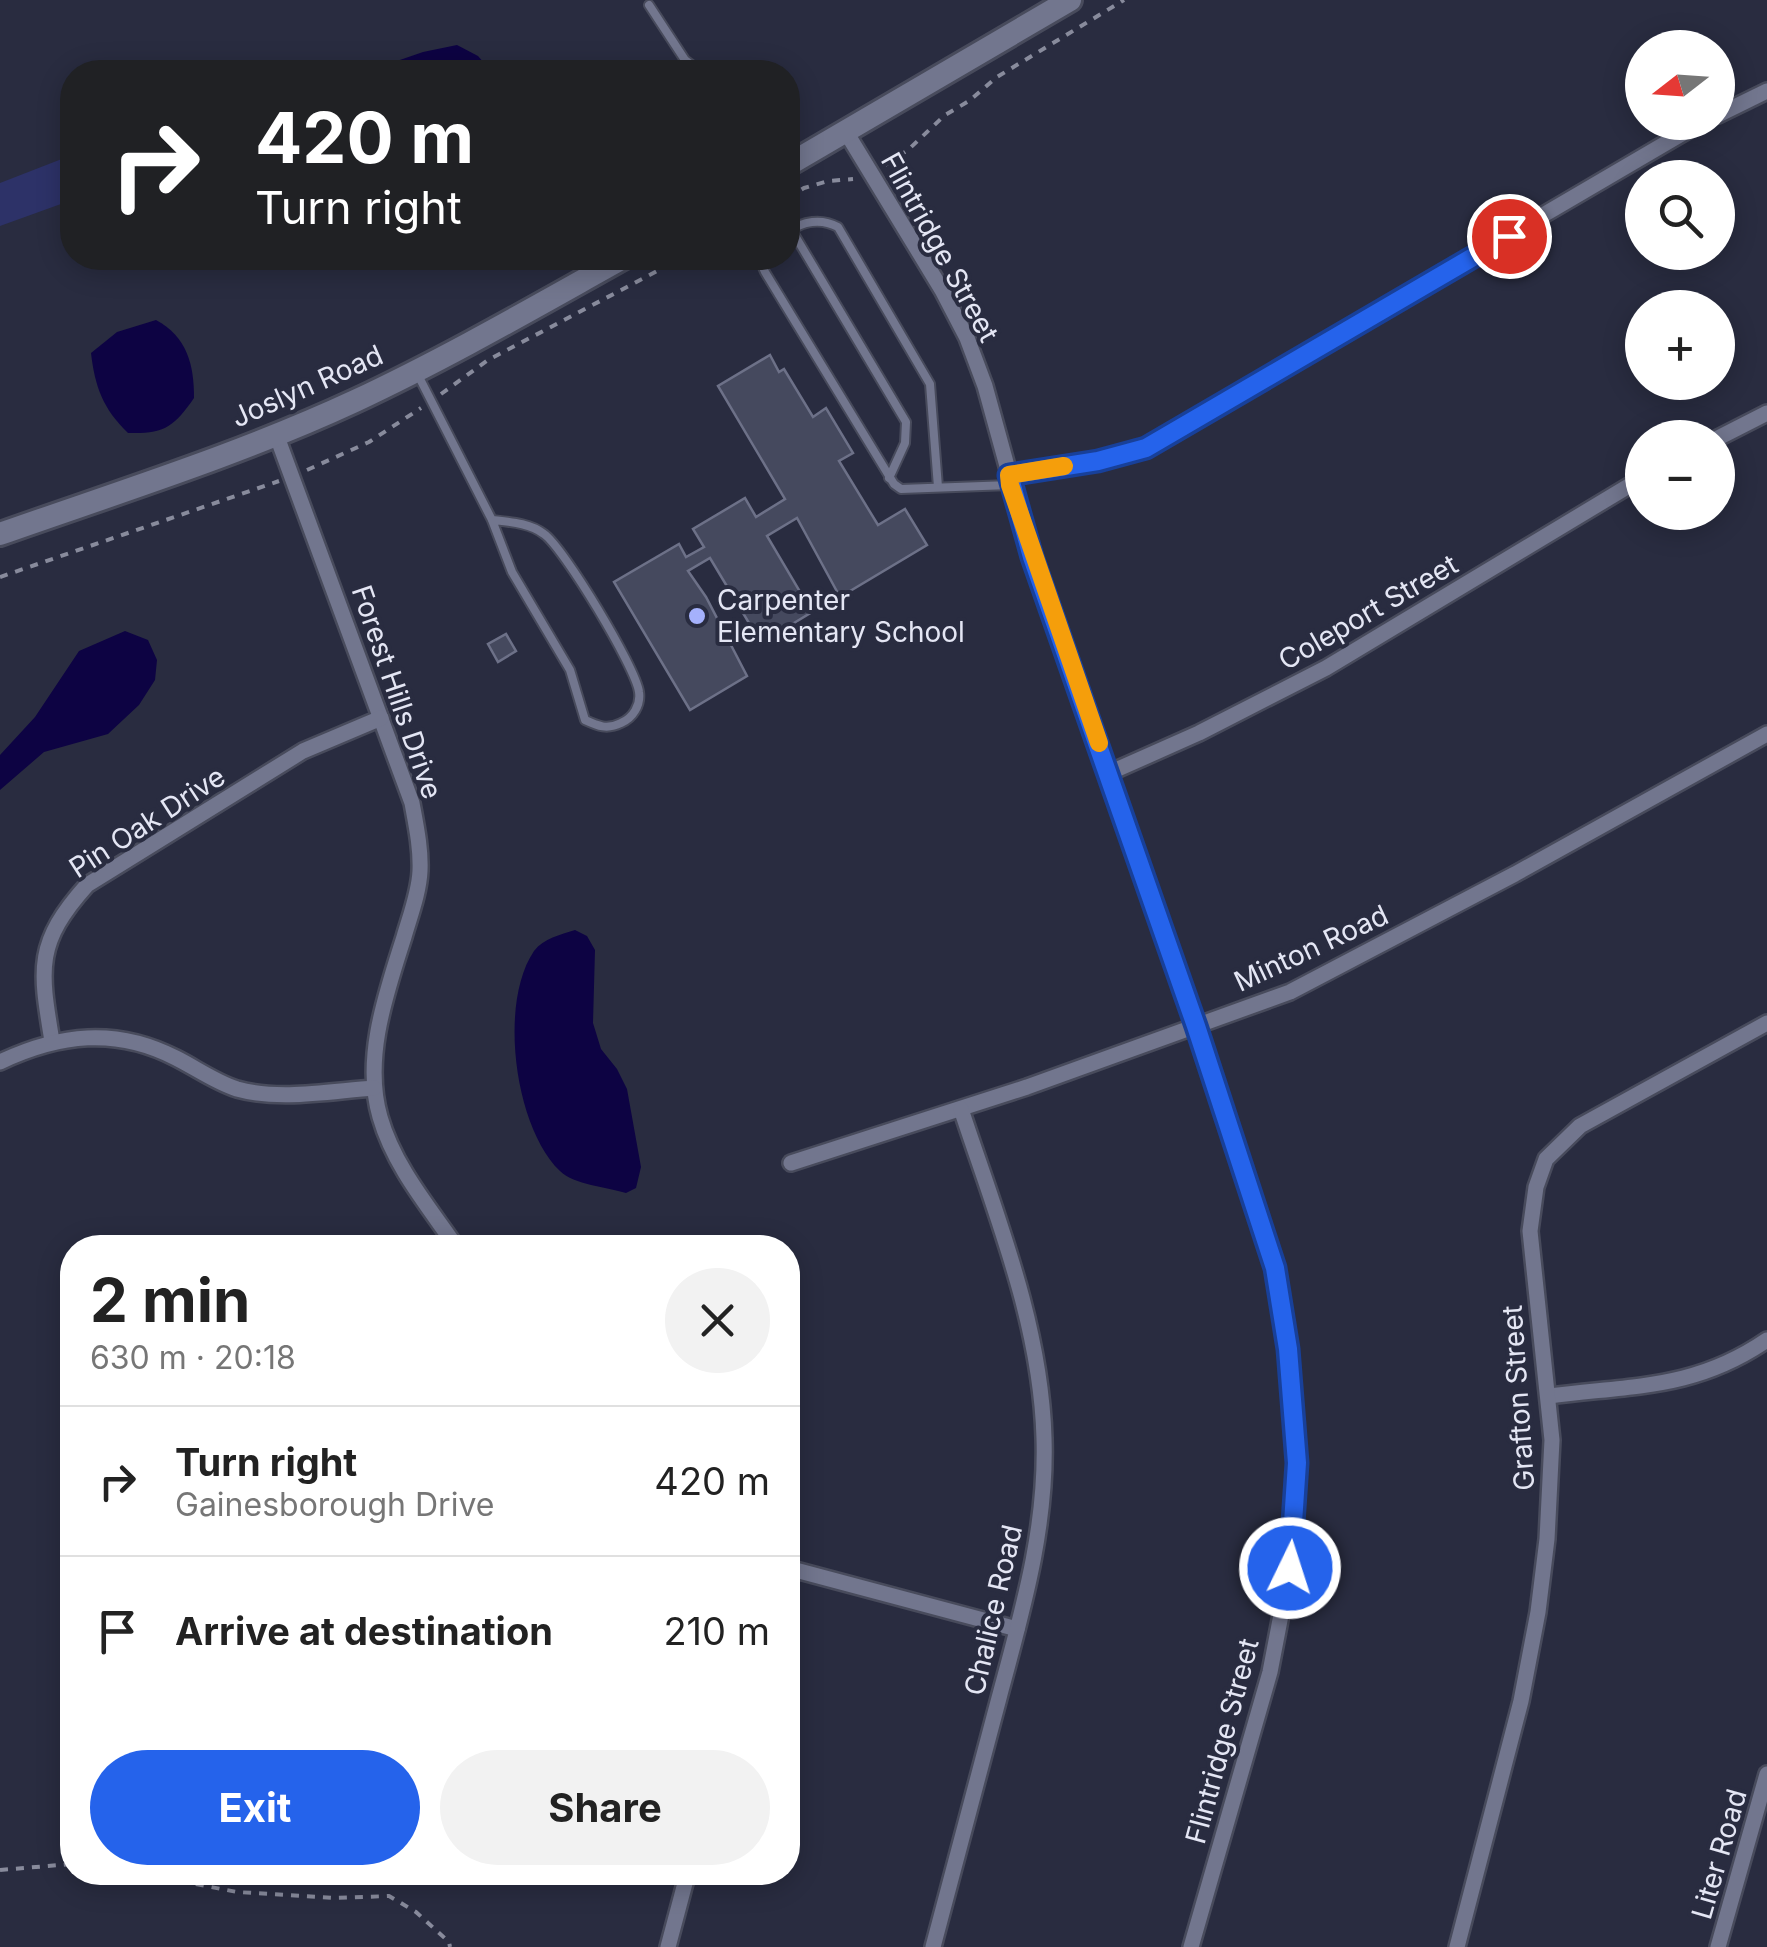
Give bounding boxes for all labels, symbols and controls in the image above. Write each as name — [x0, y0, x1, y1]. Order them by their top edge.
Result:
north arrow — [1625, 30, 1735, 140]
map controls — [1625, 30, 1735, 530]
text: 420 m — [255, 95, 474, 180]
icon: right — [90, 100, 220, 230]
street label: Flintridge Street — [874, 146, 1006, 348]
button: search — [1625, 160, 1735, 270]
text: Turn right — [255, 180, 462, 235]
pin — [1467, 194, 1552, 279]
icon: arrive — [1482, 209, 1537, 264]
button: + — [1625, 290, 1735, 400]
street label: Joslyn Road — [226, 337, 388, 435]
button: − — [1625, 420, 1735, 530]
street label: Coleport Street — [1272, 547, 1464, 677]
street label: Forest Hills Drive — [345, 581, 449, 803]
place label: Carpenter Elementary School — [717, 583, 965, 649]
marker: Carpenter Elementary School — [686, 605, 708, 627]
street label: Pin Oak Drive — [63, 759, 231, 885]
street label: Minton Road — [1228, 897, 1394, 999]
text: 2 min — [90, 1264, 250, 1336]
button: close — [665, 1268, 770, 1373]
street label: Grafton Street — [1495, 1304, 1541, 1492]
text: 630 m · 20:18 — [90, 1338, 296, 1377]
text: Turn right — [175, 1439, 357, 1485]
icon: right — [90, 1454, 145, 1509]
text: 420 m — [654, 1458, 770, 1504]
text: Gainesborough Drive — [175, 1485, 494, 1524]
position arrow — [1238, 1516, 1342, 1620]
street label: Chalice Road — [957, 1521, 1029, 1699]
icon: arrive — [90, 1604, 145, 1659]
text: Arrive at destination — [175, 1608, 553, 1654]
text: 210 m — [663, 1608, 770, 1654]
street label: Flintridge Street — [1178, 1635, 1266, 1847]
button: Exit — [90, 1750, 420, 1865]
button: Share — [440, 1750, 770, 1865]
street label: Liter Road — [1684, 1785, 1754, 1923]

